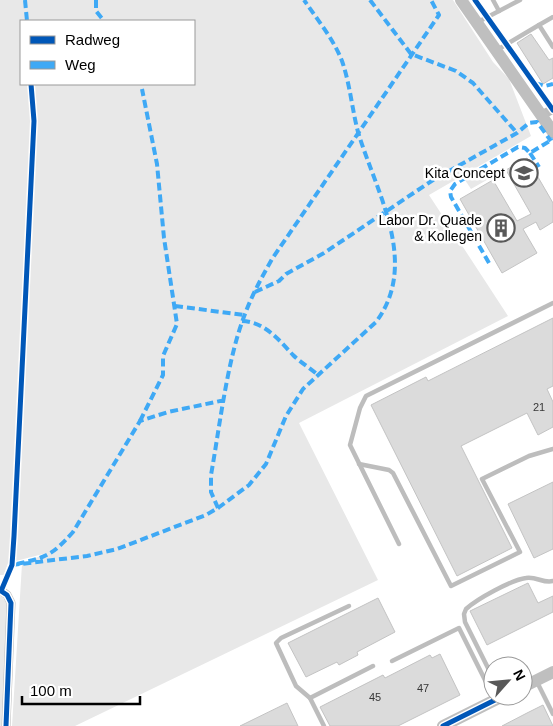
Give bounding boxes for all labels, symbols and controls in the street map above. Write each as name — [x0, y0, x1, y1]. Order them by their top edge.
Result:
legend — [20, 20, 195, 85]
text: Radweg — [65, 31, 120, 48]
text: Weg — [65, 56, 96, 73]
school or university icon: Kita Concept — [509, 158, 539, 188]
place label: Kita Concept — [425, 165, 505, 181]
place label: Labor Dr. Quade & Kollegen — [378, 212, 482, 244]
building icon: Labor Dr. Quade & Kollegen — [486, 213, 516, 243]
house number: 21 — [533, 401, 545, 413]
north arrow — [483, 656, 533, 706]
text: N — [510, 667, 529, 683]
scale bar — [22, 674, 140, 706]
text: 100 m — [30, 682, 72, 699]
house number: 47 — [417, 682, 429, 694]
house number: 45 — [369, 691, 381, 703]

